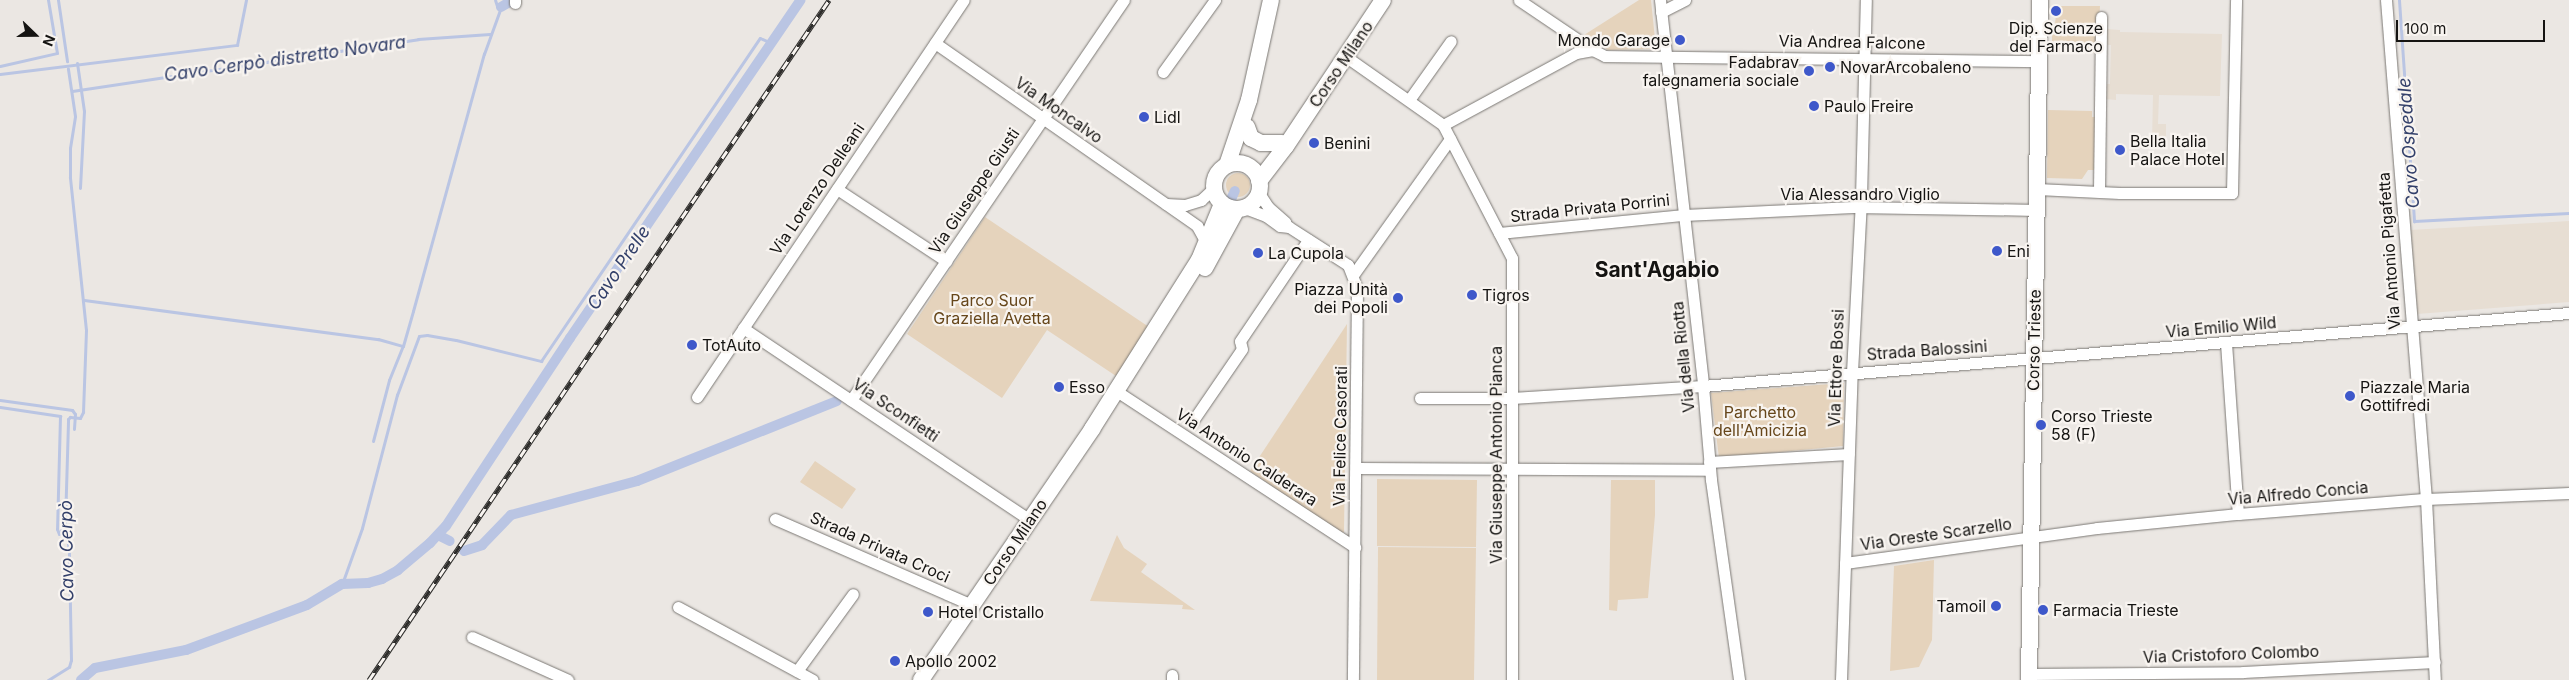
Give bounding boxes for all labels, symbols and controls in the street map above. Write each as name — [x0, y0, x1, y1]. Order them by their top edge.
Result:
marker: Dip. Scienze del Farmaco — [2050, 5, 2062, 17]
north arrow — [10, 10, 60, 60]
scale bar — [2399, 10, 2548, 42]
street label: Corso Milano — [1305, 17, 1377, 111]
place label: Dip. Scienze del Farmaco — [2009, 18, 2103, 56]
text: 100 m — [2404, 19, 2446, 38]
place label: Mondo Garage — [1558, 30, 1670, 50]
water label: Cavo Cerpò distretto Novara — [163, 31, 407, 87]
street label: Via Andrea Falcone — [1778, 31, 1926, 53]
text: N — [39, 33, 59, 49]
marker: Mondo Garage — [1674, 34, 1686, 46]
place label: Fadabrav falegnameria sociale — [1643, 52, 1799, 90]
place label: NovarArcobaleno — [1840, 57, 1971, 77]
marker: NovarArcobaleno — [1824, 61, 1836, 73]
marker: Fadabrav falegnameria sociale — [1803, 65, 1815, 77]
street label: Via Moncalvo — [1012, 73, 1106, 147]
water label: Cavo Ospedale — [2394, 77, 2424, 209]
place label: Paulo Freire — [1824, 96, 1914, 116]
marker: Paulo Freire — [1808, 100, 1820, 112]
place label: Lidl — [1154, 107, 1181, 127]
marker: Lidl — [1138, 111, 1150, 123]
street label: Via Lorenzo Delleani — [766, 120, 868, 258]
street label: Via Giuseppe Giusti — [925, 124, 1023, 258]
place label: Bella Italia Palace Hotel — [2130, 131, 2225, 169]
place label: Benini — [1324, 133, 1370, 153]
marker: Benini — [1308, 137, 1320, 149]
marker: Bella Italia Palace Hotel — [2114, 144, 2126, 156]
street label: Via Antonio Pigafetta — [2374, 172, 2404, 330]
street label: Via Alessandro Viglio — [1780, 184, 1940, 204]
street label: Strada Privata Porrini — [1509, 190, 1671, 226]
water label: Cavo Prelle — [583, 222, 655, 314]
place label: Eni — [2007, 241, 2030, 261]
place label: La Cupola — [1268, 243, 1344, 263]
marker: Eni — [1991, 245, 2003, 257]
marker: La Cupola — [1252, 247, 1264, 259]
district label: Sant'Agabio — [1595, 257, 1719, 283]
place label: Piazza Unità dei Popoli — [1294, 279, 1388, 317]
place label: Tigros — [1482, 285, 1530, 305]
marker: Tigros — [1466, 289, 1478, 301]
street label: Corso Trieste — [2024, 289, 2044, 391]
park label: Parco Suor Graziella Avetta — [933, 290, 1051, 328]
marker: Piazza Unità dei Popoli — [1392, 292, 1404, 304]
street label: Via della Riotta — [1668, 300, 1698, 414]
street label: Via Ettore Bossi — [1824, 309, 1848, 427]
street label: Via Emilio Wild — [2165, 313, 2277, 341]
place label: TotAuto — [702, 335, 761, 355]
street label: Strada Balossini — [1866, 336, 1988, 364]
marker: TotAuto — [686, 339, 698, 351]
street label: Via Giuseppe Antonio Pianca — [1486, 346, 1506, 564]
street label: Via Felice Casorati — [1329, 366, 1351, 506]
street label: Via Sconfietti — [849, 374, 943, 446]
place label: Esso — [1069, 377, 1105, 397]
place label: Piazzale Maria Gottifredi — [2360, 377, 2470, 415]
marker: Esso — [1053, 381, 1065, 393]
marker: Piazzale Maria Gottifredi — [2344, 390, 2356, 402]
park label: Parchetto dell'Amicizia — [1713, 402, 1807, 440]
street label: Via Antonio Calderara — [1173, 404, 1321, 510]
place label: Corso Trieste 58 (F) — [2051, 406, 2153, 444]
marker: Corso Trieste 58 (F) — [2035, 419, 2047, 431]
street label: Via Alfredo Concia — [2227, 477, 2369, 509]
street label: Corso Milano — [979, 495, 1051, 589]
water label: Cavo Cerpò — [55, 500, 79, 602]
street label: Strada Privata Croci — [807, 508, 953, 586]
street label: Via Oreste Scarzello — [1859, 514, 2013, 554]
place label: Tamoil — [1936, 596, 1986, 616]
marker: Tamoil — [1990, 600, 2002, 612]
place label: Farmacia Trieste — [2053, 600, 2179, 620]
place label: Hotel Cristallo — [938, 602, 1044, 622]
marker: Farmacia Trieste — [2037, 604, 2049, 616]
marker: Hotel Cristallo — [922, 606, 934, 618]
street label: Via Cristoforo Colombo — [2143, 641, 2319, 667]
place label: Apollo 2002 — [905, 651, 997, 671]
marker: Apollo 2002 — [889, 655, 901, 667]

